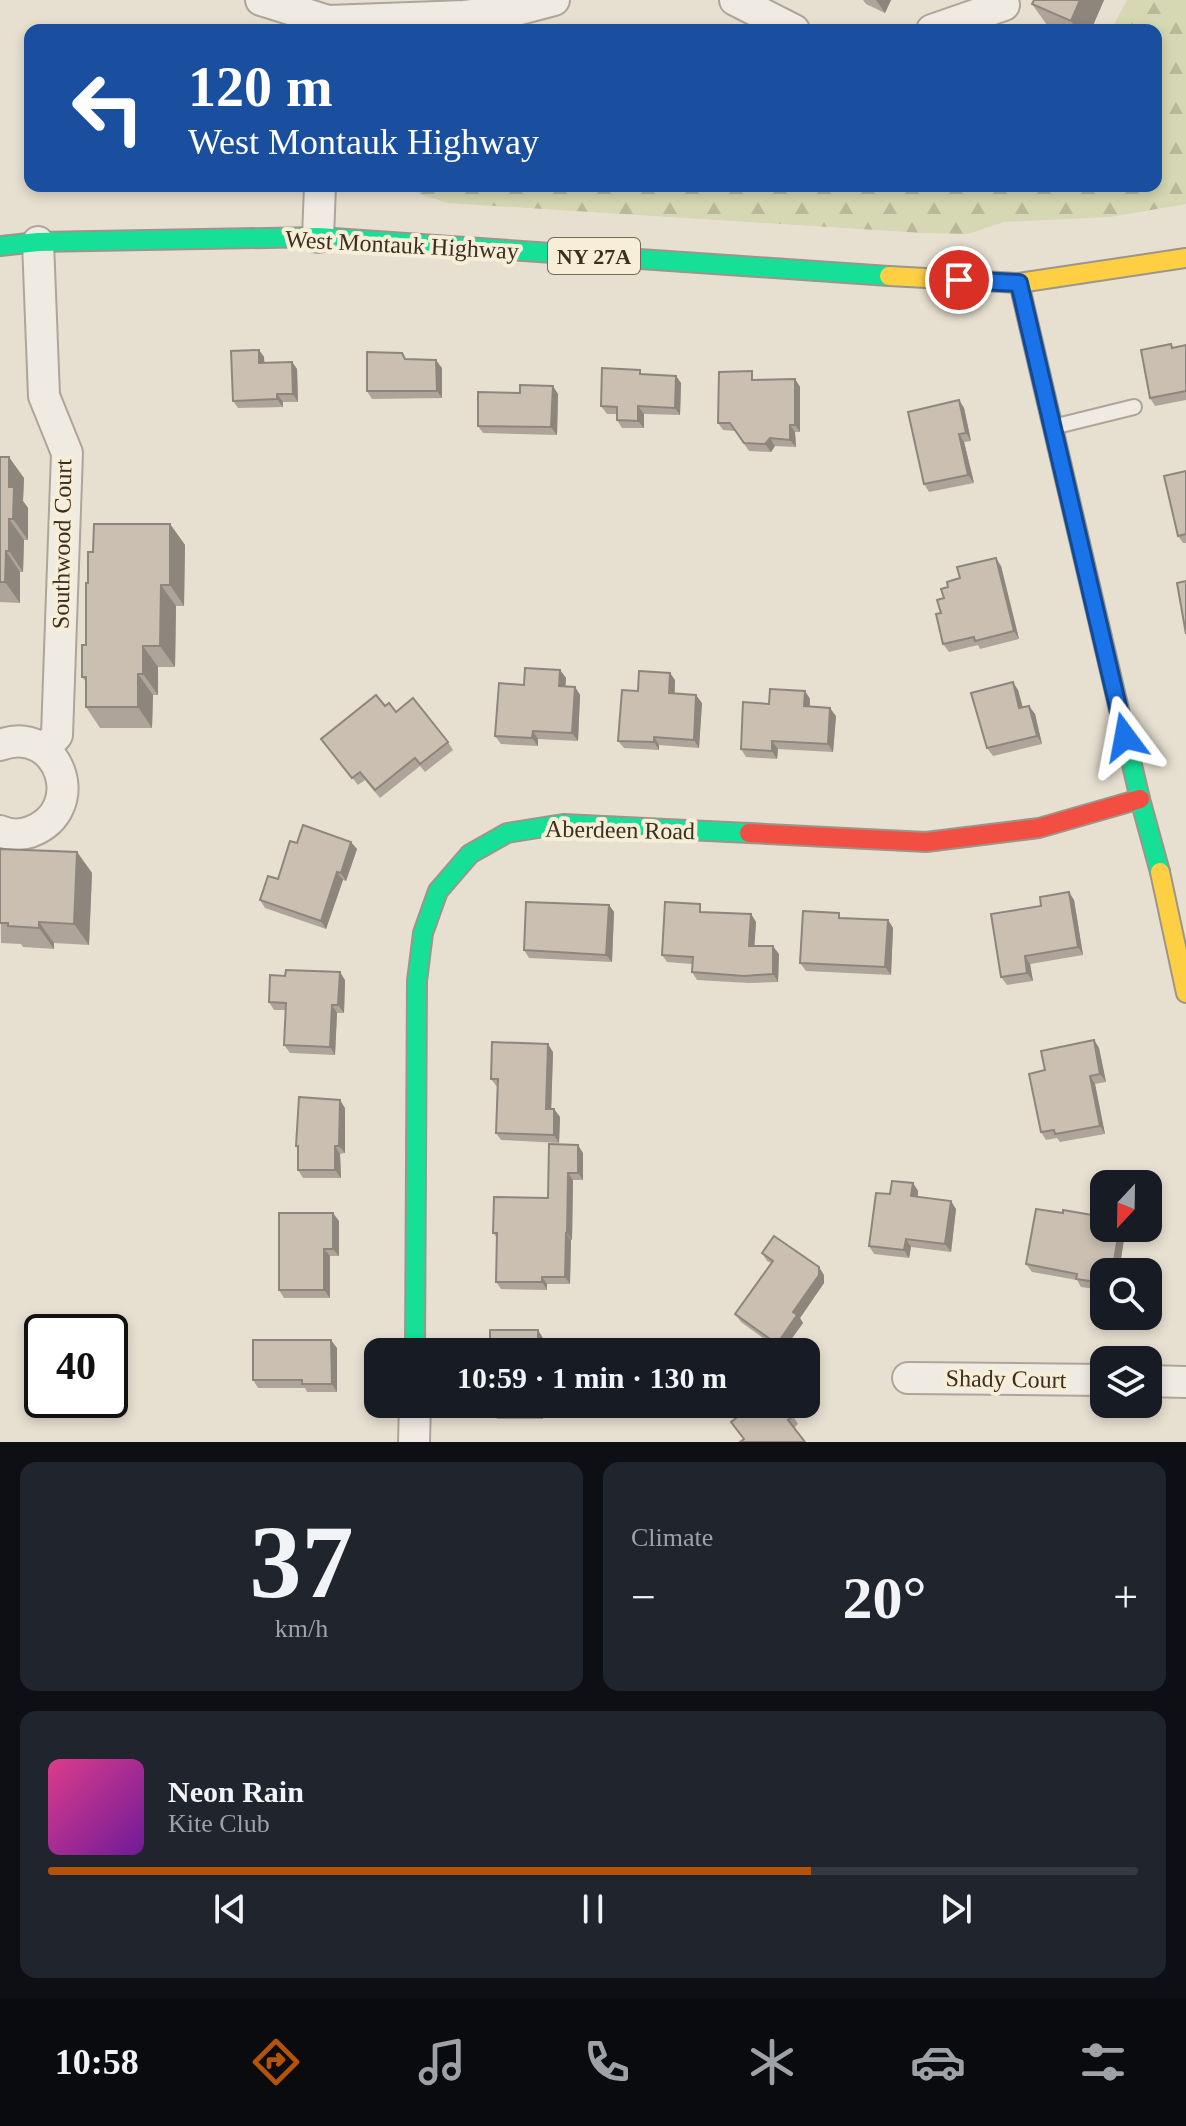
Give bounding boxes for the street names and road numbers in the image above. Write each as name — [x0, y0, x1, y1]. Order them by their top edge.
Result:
street label: West Montauk Highway — [284, 226, 520, 264]
road number: NY 27A — [548, 238, 640, 274]
street label: Southwood Court — [48, 458, 76, 629]
street label: Aberdeen Road — [545, 816, 695, 844]
street label: Shady Court — [945, 1365, 1067, 1393]

